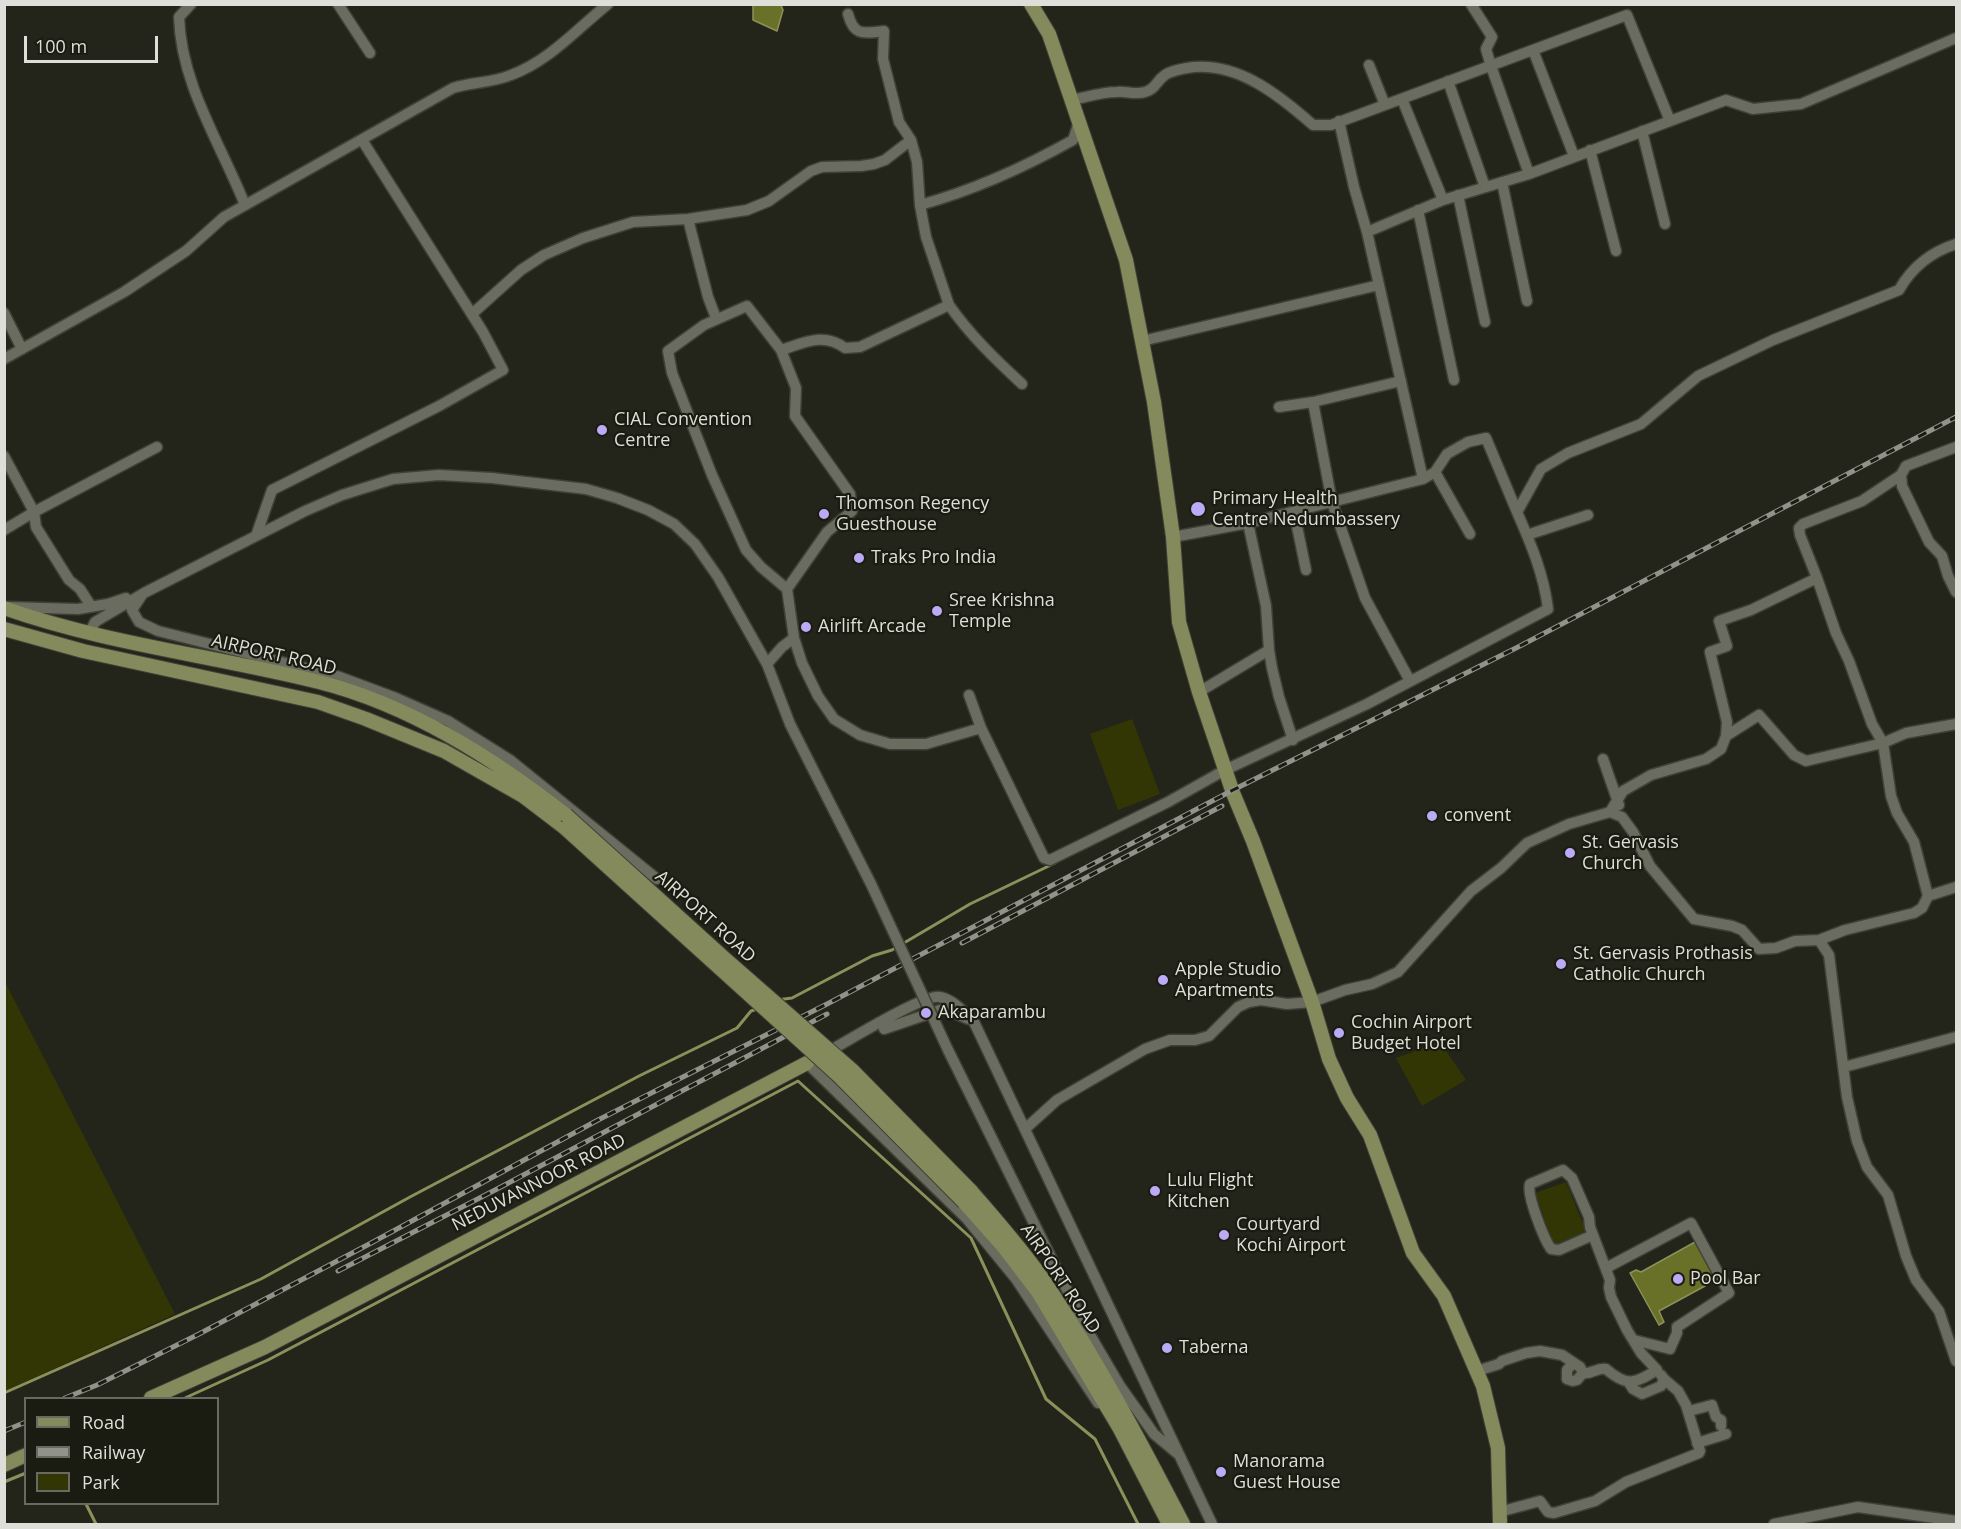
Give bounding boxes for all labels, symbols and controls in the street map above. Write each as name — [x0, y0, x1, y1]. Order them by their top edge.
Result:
scale bar — [27, 24, 160, 62]
text: 100 m — [35, 34, 87, 58]
place label: CIAL Convention Centre — [614, 409, 752, 452]
marker: CIAL Convention Centre — [595, 423, 609, 437]
place label: Primary Health Centre Nedumbassery — [1212, 488, 1400, 530]
place label: Thomson Regency Guesthouse — [836, 493, 989, 536]
marker: Primary Health Centre Nedumbassery — [1189, 500, 1207, 518]
marker: Thomson Regency Guesthouse — [817, 507, 831, 521]
place label: Traks Pro India — [871, 547, 996, 569]
marker: Traks Pro India — [852, 551, 866, 565]
place label: Sree Krishna Temple — [949, 590, 1055, 632]
marker: Sree Krishna Temple — [930, 604, 944, 618]
place label: Airlift Arcade — [818, 616, 926, 638]
marker: Airlift Arcade — [799, 620, 813, 634]
street label: AIRPORT ROAD — [209, 630, 339, 680]
place label: convent — [1444, 805, 1511, 827]
marker: convent — [1425, 809, 1439, 823]
place label: St. Gervasis Church — [1582, 832, 1679, 874]
marker: St. Gervasis Church — [1563, 846, 1577, 860]
street label: AIRPORT ROAD — [650, 866, 760, 968]
place label: St. Gervasis Prothasis Catholic Church — [1573, 943, 1753, 986]
marker: St. Gervasis Prothasis Catholic Church — [1554, 957, 1568, 971]
place label: Apple Studio Apartments — [1175, 959, 1281, 1002]
marker: Apple Studio Apartments — [1156, 973, 1170, 987]
place label: Akaparambu — [938, 1002, 1046, 1024]
marker: Akaparambu — [919, 1006, 933, 1020]
place label: Cochin Airport Budget Hotel — [1351, 1012, 1472, 1054]
marker: Cochin Airport Budget Hotel — [1332, 1026, 1346, 1040]
street label: NEDUVANNOOR ROAD — [448, 1130, 630, 1236]
place label: Lulu Flight Kitchen — [1167, 1170, 1253, 1212]
marker: Lulu Flight Kitchen — [1148, 1184, 1162, 1198]
place label: Courtyard Kochi Airport — [1236, 1214, 1346, 1256]
street label: AIRPORT ROAD — [1015, 1220, 1105, 1338]
marker: Courtyard Kochi Airport — [1217, 1228, 1231, 1242]
place label: Pool Bar — [1690, 1268, 1761, 1290]
marker: Pool Bar — [1671, 1272, 1685, 1286]
place label: Taberna — [1179, 1337, 1248, 1359]
marker: Taberna — [1160, 1341, 1174, 1355]
legend — [24, 1397, 219, 1505]
text: Road — [82, 1410, 125, 1434]
text: Railway — [82, 1440, 145, 1464]
place label: Manorama Guest House — [1233, 1451, 1341, 1494]
marker: Manorama Guest House — [1214, 1465, 1228, 1479]
text: Park — [82, 1470, 120, 1494]

